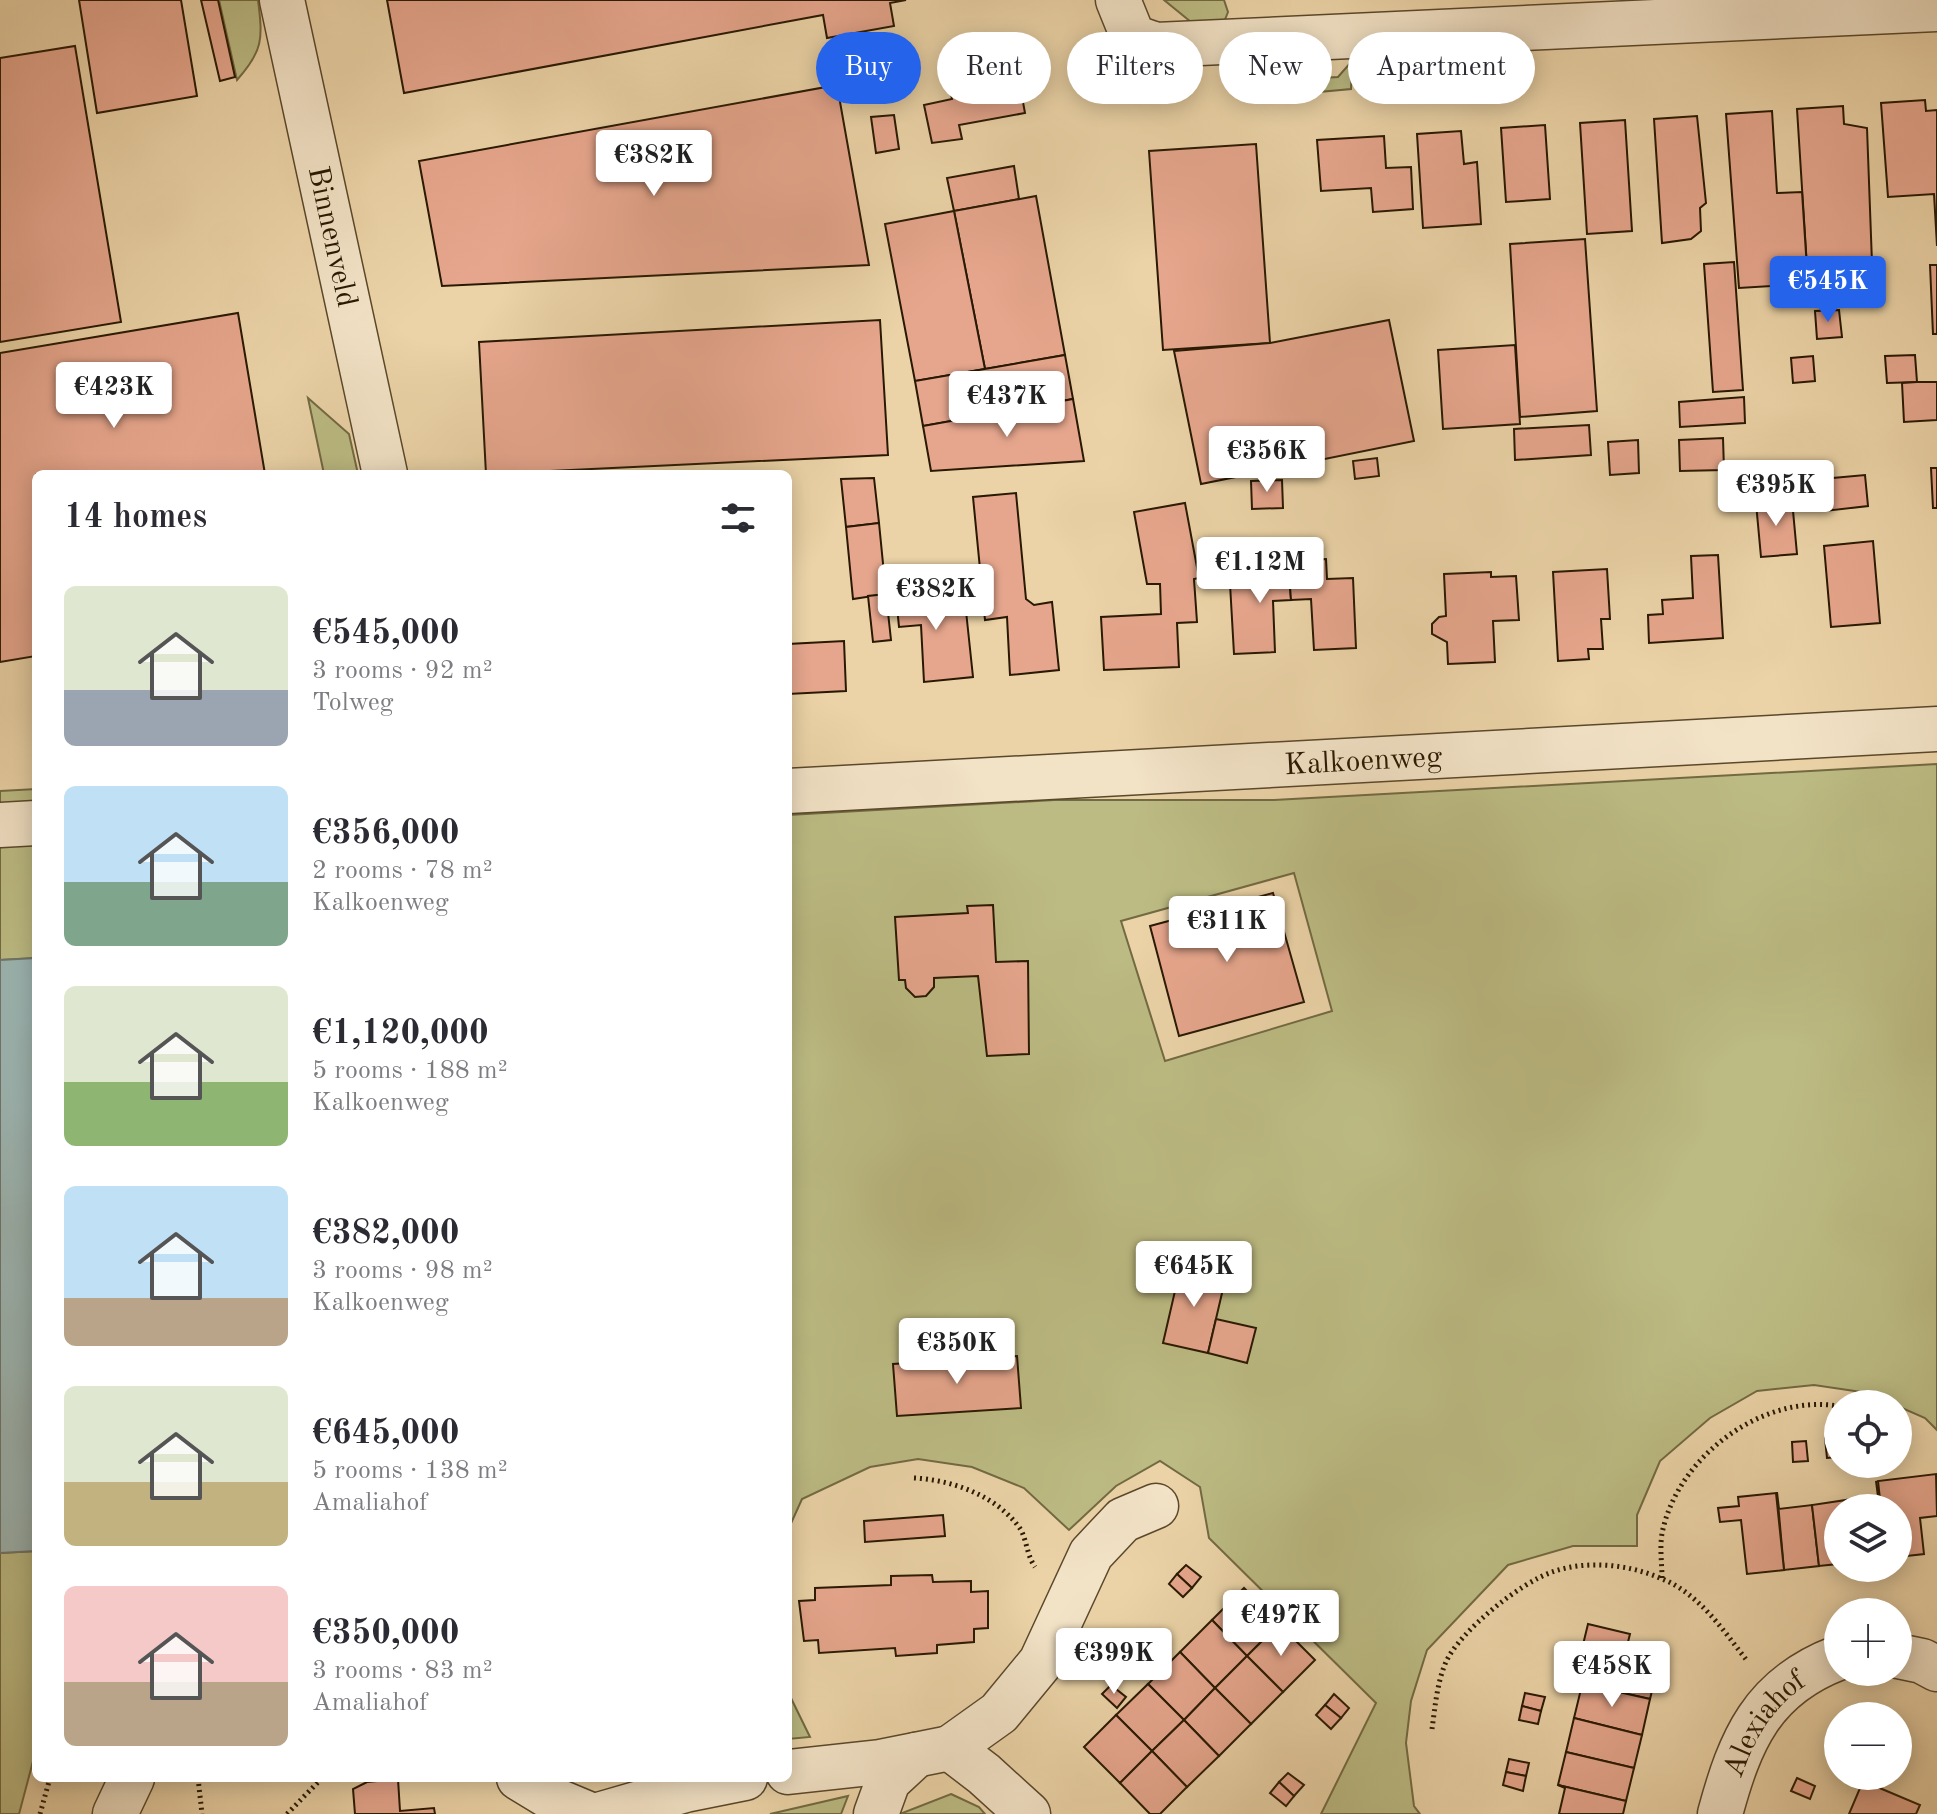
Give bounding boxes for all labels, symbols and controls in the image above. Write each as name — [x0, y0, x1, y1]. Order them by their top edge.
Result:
chip: Buy — [816, 32, 921, 104]
chip: Rent — [937, 32, 1051, 104]
chip: Filters — [1067, 32, 1203, 104]
chip: New — [1219, 32, 1332, 104]
chip: Apartment — [1348, 32, 1535, 104]
pin: €382K — [598, 130, 710, 198]
text: €382K — [614, 143, 694, 169]
street label: Binnenveld — [302, 164, 361, 310]
pin: €545K — [1772, 256, 1884, 324]
text: €545K — [1788, 269, 1868, 295]
pin: €423K — [58, 362, 170, 430]
pin: €437K — [951, 371, 1063, 439]
text: €423K — [74, 375, 154, 401]
text: €437K — [967, 384, 1047, 410]
pin: €356K — [1211, 426, 1323, 494]
text: €356K — [1227, 439, 1307, 465]
pin: €395K — [1720, 460, 1832, 528]
text: €395K — [1736, 473, 1816, 499]
icon: filters — [716, 496, 760, 540]
text: 14 homes — [64, 501, 207, 535]
pin: €1.12M — [1195, 537, 1325, 605]
text: €1.12M — [1215, 550, 1305, 576]
pin: €382K — [880, 564, 992, 632]
text: €382K — [896, 577, 976, 603]
text: €545,000 — [312, 617, 460, 651]
icon: home — [128, 618, 224, 714]
text: 3 rooms · 92 m² — [312, 658, 493, 684]
text: Tolweg — [312, 690, 394, 716]
street label: Kalkoenweg — [1284, 743, 1443, 781]
text: €356,000 — [312, 817, 460, 851]
icon: home — [128, 818, 224, 914]
text: 2 rooms · 78 m² — [312, 858, 493, 884]
text: Kalkoenweg — [312, 890, 449, 916]
pin: €311K — [1171, 896, 1283, 964]
text: €311K — [1187, 909, 1267, 935]
text: €1,120,000 — [312, 1017, 489, 1051]
icon: home — [128, 1018, 224, 1114]
text: 5 rooms · 188 m² — [312, 1058, 508, 1084]
text: Kalkoenweg — [312, 1090, 449, 1116]
text: €382,000 — [312, 1217, 460, 1251]
icon: home — [128, 1218, 224, 1314]
pin: €645K — [1138, 1241, 1250, 1309]
text: €645K — [1154, 1254, 1234, 1280]
text: 3 rooms · 98 m² — [312, 1258, 493, 1284]
text: Kalkoenweg — [312, 1290, 449, 1316]
pin: €350K — [901, 1318, 1013, 1386]
text: €350K — [917, 1331, 997, 1357]
map controls — [1824, 1390, 1912, 1790]
button: locate — [1824, 1390, 1912, 1478]
text: €645,000 — [312, 1417, 460, 1451]
icon: home — [128, 1418, 224, 1514]
text: 5 rooms · 138 m² — [312, 1458, 508, 1484]
text: Amaliahof — [312, 1490, 428, 1516]
button: layers — [1824, 1494, 1912, 1582]
pin: €497K — [1225, 1590, 1337, 1658]
button: + — [1824, 1598, 1912, 1686]
text: €497K — [1241, 1603, 1321, 1629]
text: €350,000 — [312, 1617, 460, 1651]
icon: home — [128, 1618, 224, 1714]
pin: €399K — [1058, 1628, 1170, 1696]
text: €399K — [1074, 1641, 1154, 1667]
pin: €458K — [1556, 1641, 1668, 1709]
text: €458K — [1572, 1654, 1652, 1680]
text: 3 rooms · 83 m² — [312, 1658, 493, 1684]
street label: Alexiahof — [1719, 1665, 1812, 1782]
text: Amaliahof — [312, 1690, 428, 1716]
button: − — [1824, 1702, 1912, 1790]

